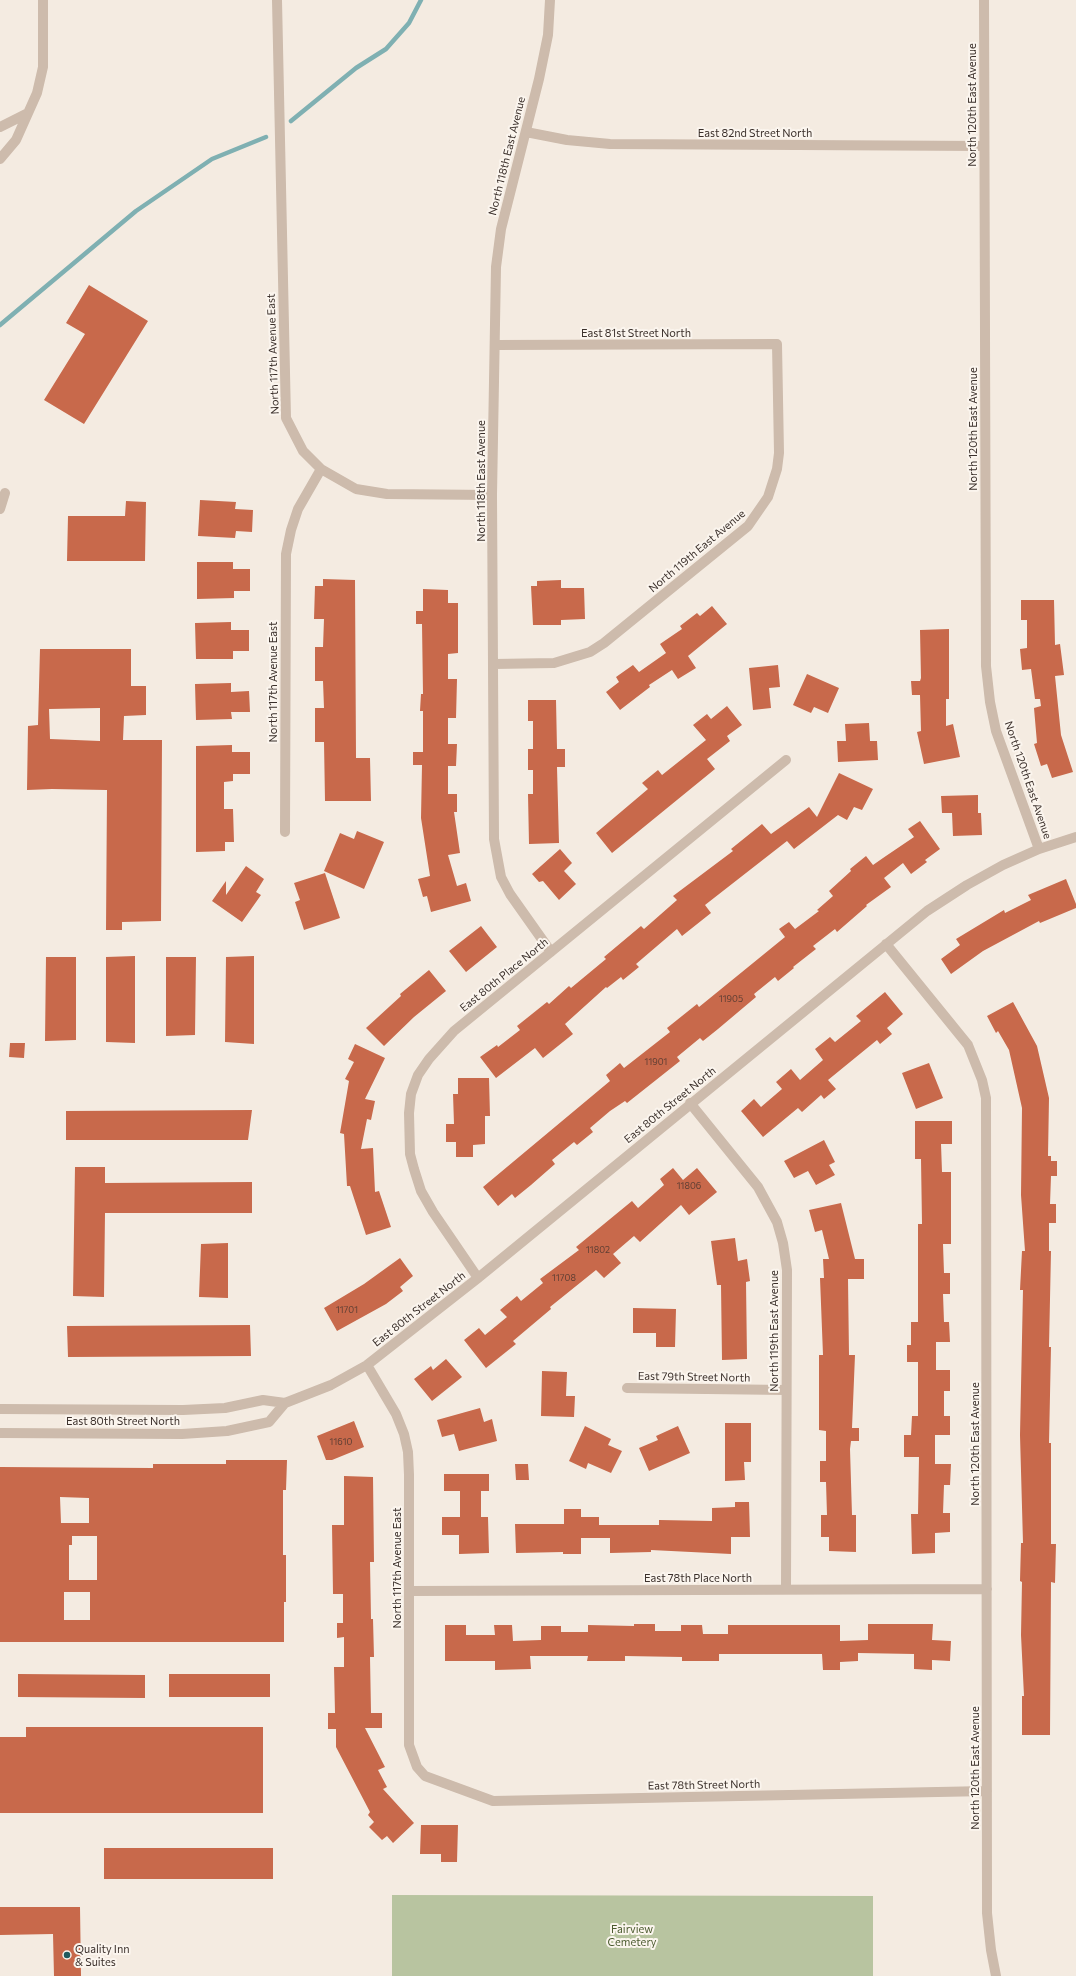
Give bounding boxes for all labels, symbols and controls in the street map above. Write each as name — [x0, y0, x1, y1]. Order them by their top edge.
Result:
street label: North 120th East Avenue — [965, 43, 979, 167]
street label: North 118th East Avenue — [486, 95, 528, 217]
street label: East 82nd Street North — [698, 126, 812, 140]
street label: North 117th Avenue East — [264, 293, 282, 415]
street label: East 81st Street North — [581, 326, 691, 340]
street label: North 120th East Avenue — [966, 367, 980, 491]
street label: North 118th East Avenue — [474, 420, 488, 542]
street label: North 119th East Avenue — [646, 507, 748, 595]
street label: North 117th Avenue East — [266, 622, 280, 742]
street label: North 120th East Avenue — [1002, 719, 1054, 841]
street label: East 80th Place North — [457, 935, 551, 1015]
house number: 11905 — [719, 994, 743, 1004]
house number: 11901 — [645, 1057, 667, 1067]
street label: East 80th Street North — [622, 1064, 718, 1146]
house number: 11806 — [677, 1181, 701, 1191]
house number: 11802 — [586, 1245, 610, 1255]
street label: East 80th Street North — [370, 1269, 468, 1349]
street label: North 119th East Avenue — [767, 1270, 781, 1392]
house number: 11708 — [552, 1273, 576, 1283]
house number: 11701 — [336, 1305, 358, 1315]
street label: East 79th Street North — [638, 1369, 750, 1385]
street label: North 120th East Avenue — [968, 1382, 982, 1506]
street label: East 80th Street North — [66, 1414, 180, 1428]
house number: 11610 — [330, 1437, 352, 1447]
street label: North 117th Avenue East — [390, 1508, 404, 1628]
street label: East 78th Place North — [644, 1571, 752, 1585]
street label: North 120th East Avenue — [968, 1706, 982, 1830]
street label: East 78th Street North — [648, 1777, 760, 1793]
park label: Fairview Cemetery — [608, 1922, 656, 1948]
place label: Quality Inn & Suites — [75, 1942, 129, 1968]
marker: Quality Inn & Suites — [62, 1950, 72, 1960]

